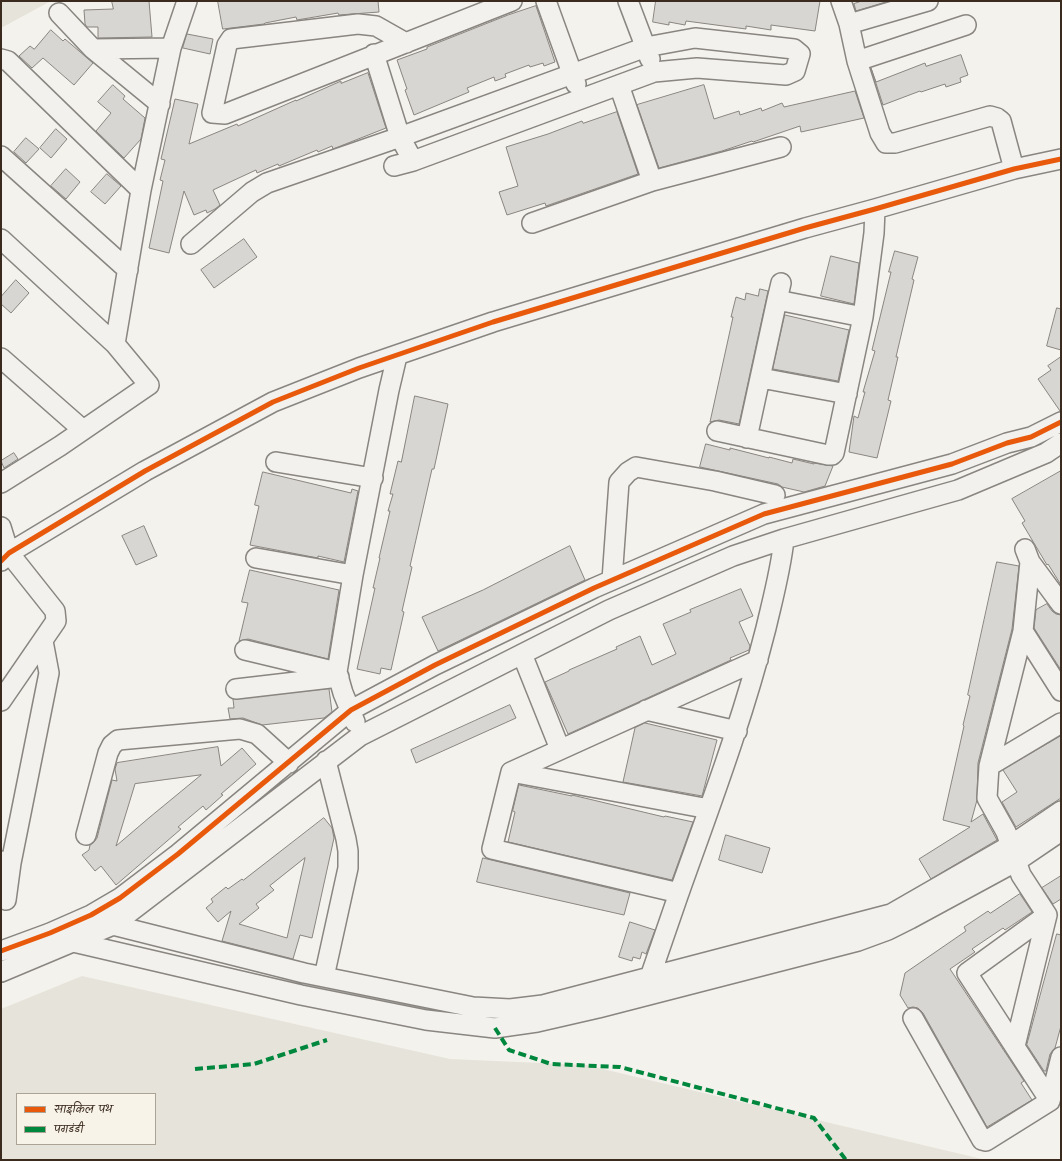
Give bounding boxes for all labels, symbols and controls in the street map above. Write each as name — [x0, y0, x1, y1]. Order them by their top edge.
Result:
legend — [16, 1093, 156, 1145]
text: साइकिल पथ — [54, 1100, 112, 1119]
text: पगडंडी — [54, 1120, 83, 1139]

